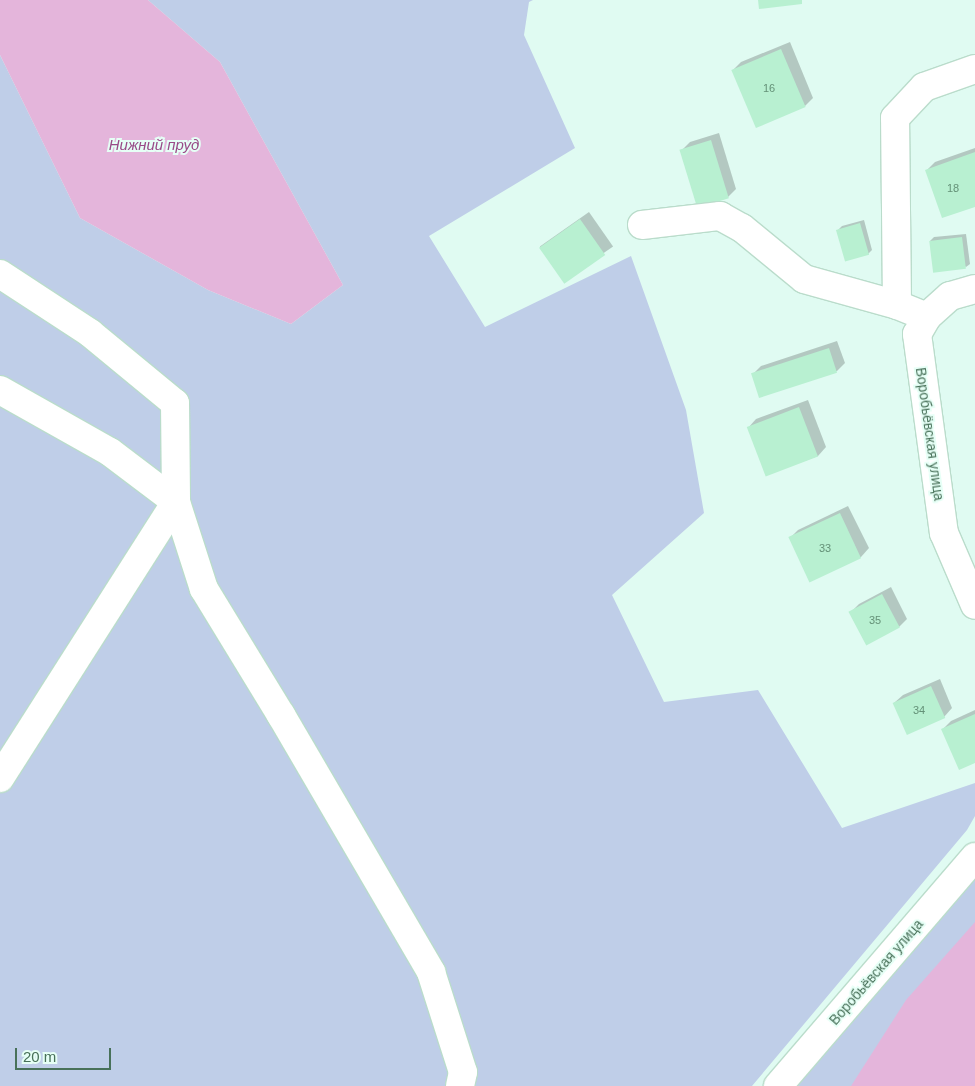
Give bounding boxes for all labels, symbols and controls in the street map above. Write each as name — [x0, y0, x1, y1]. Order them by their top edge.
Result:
house number: 16 — [763, 81, 775, 95]
water label: Нижний пруд — [109, 136, 199, 154]
house number: 18 — [947, 181, 959, 195]
street label: Воробьёвская улица — [912, 366, 948, 502]
house number: 33 — [819, 541, 831, 555]
house number: 35 — [869, 613, 881, 627]
house number: 34 — [913, 703, 925, 717]
street label: Воробьёвская улица — [826, 916, 926, 1028]
scale bar — [18, 1038, 114, 1070]
text: 20 m — [23, 1048, 56, 1065]

